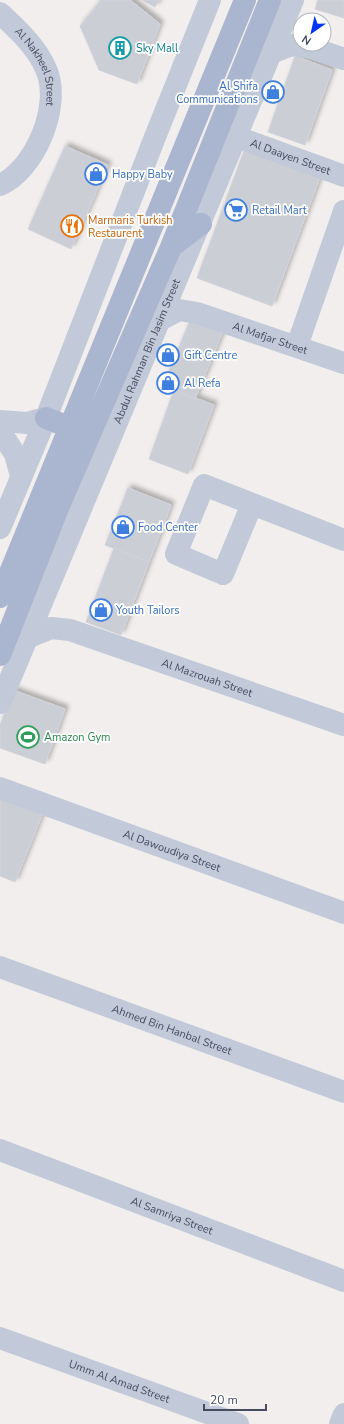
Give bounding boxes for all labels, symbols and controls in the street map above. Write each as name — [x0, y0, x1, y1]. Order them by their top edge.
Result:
north arrow — [292, 12, 332, 52]
street label: Al Nakheel Street — [11, 24, 58, 107]
text: N — [299, 31, 314, 48]
building icon: Sky Mall — [107, 35, 133, 61]
place label: Sky Mall — [136, 41, 179, 56]
place label: Al Shifa Communications — [176, 79, 258, 107]
shop icon: Al Shifa Communications — [260, 79, 286, 105]
street label: Al Daayen Street — [248, 135, 333, 178]
shop icon: Happy Baby — [83, 161, 109, 187]
place label: Happy Baby — [112, 167, 173, 182]
supermarket icon: Retail Mart — [223, 197, 249, 223]
place label: Retail Mart — [252, 203, 307, 218]
restaurant icon: Marmaris Turkish Restaurent — [59, 213, 85, 239]
place label: Marmaris Turkish Restaurent — [88, 213, 173, 241]
street label: Abdul Rahman Bin Jasim Street — [110, 276, 183, 426]
street label: Al Mafjar Street — [231, 318, 310, 358]
shop icon: Gift Centre — [155, 342, 181, 368]
place label: Gift Centre — [184, 348, 237, 363]
shop icon: Al Refa — [155, 370, 181, 396]
place label: Al Refa — [184, 376, 221, 391]
shop icon: Food Center — [110, 514, 136, 540]
place label: Food Center — [138, 520, 198, 535]
shop icon: Youth Tailors — [88, 597, 114, 623]
place label: Youth Tailors — [115, 603, 180, 618]
street label: Al Mazrouah Street — [159, 655, 255, 700]
sports icon: Amazon Gym — [15, 724, 41, 750]
place label: Amazon Gym — [44, 730, 111, 745]
street label: Al Dawoudiya Street — [121, 826, 223, 875]
street label: Ahmed Bin Hanbal Street — [110, 1001, 234, 1058]
street label: Al Samriya Street — [129, 1193, 215, 1238]
street label: Umm Al Amad Street — [67, 1356, 172, 1406]
scale bar — [204, 1386, 266, 1412]
text: 20 m — [210, 1392, 238, 1408]

